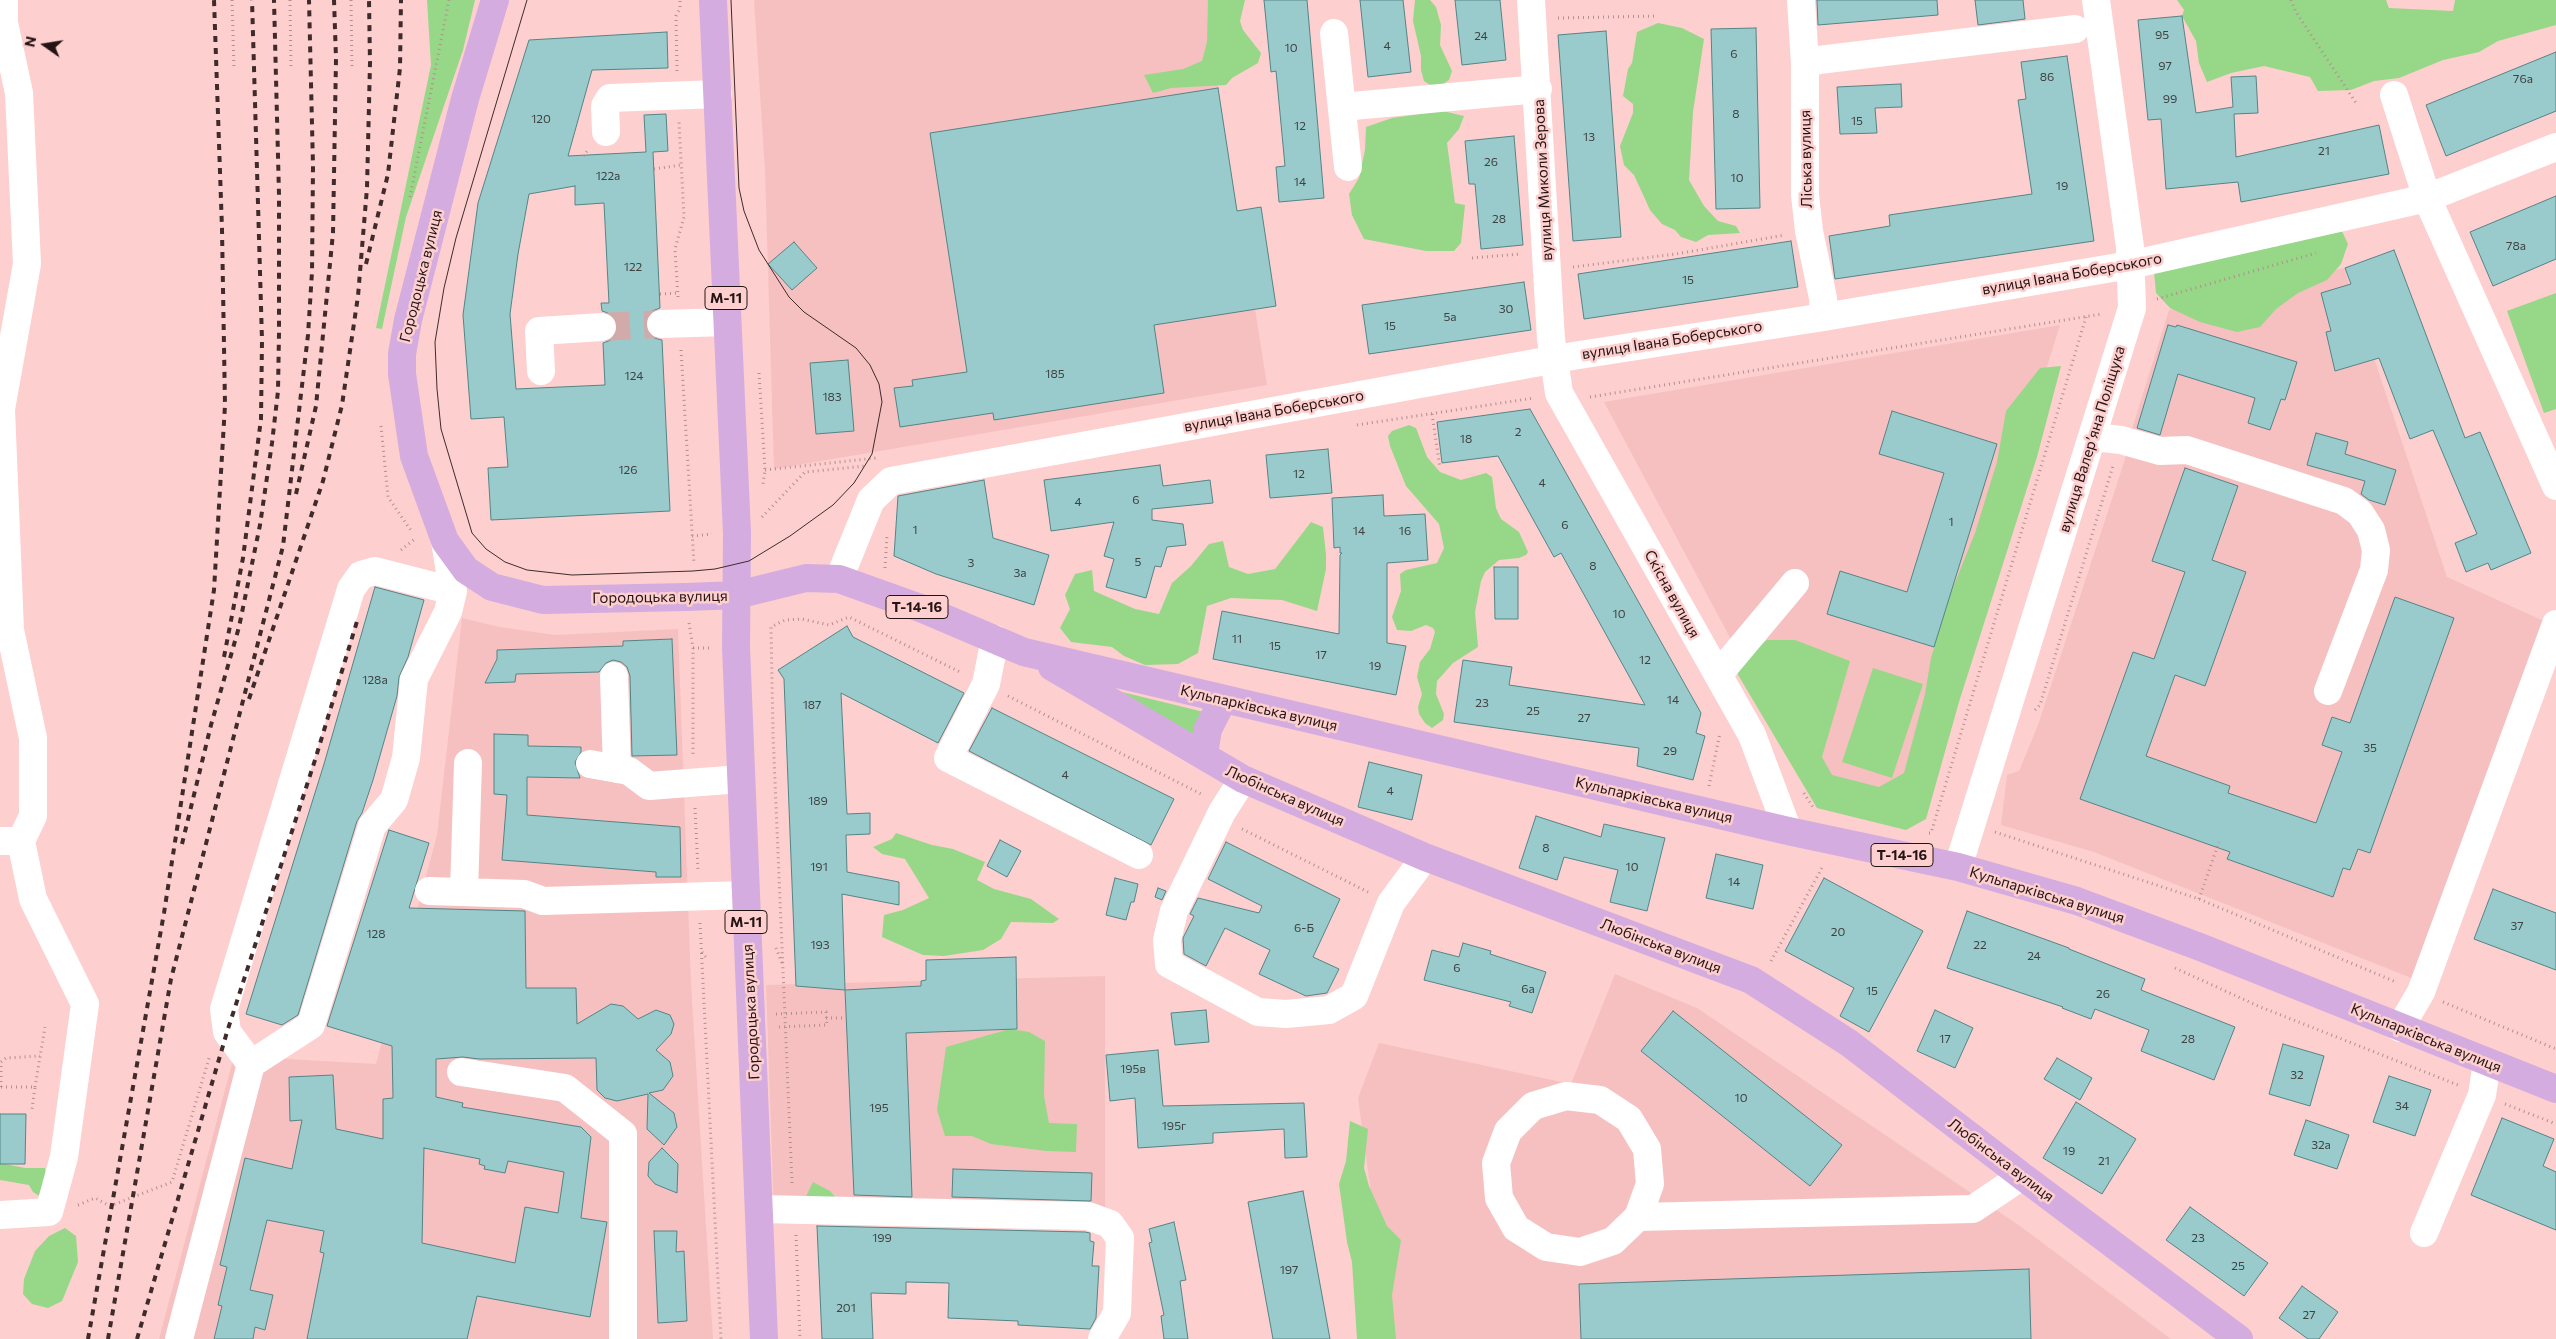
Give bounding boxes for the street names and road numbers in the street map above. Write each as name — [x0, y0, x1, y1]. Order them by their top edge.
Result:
street label: вулиця Миколи Зерова — [1530, 99, 1556, 261]
street label: Ліська вулиця — [1796, 110, 1816, 208]
street label: Городоцька вулиця — [396, 208, 446, 344]
street label: вулиця Івана Боберського — [1981, 249, 2163, 299]
road number: М-11 — [705, 286, 747, 310]
street label: вулиця Івана Боберського — [1581, 317, 1763, 363]
street label: вулиця Валерʼяна Поліщука — [2055, 344, 2129, 534]
street label: вулиця Івана Боберського — [1183, 386, 1365, 436]
street label: Скісна вулиця — [1640, 547, 1704, 641]
street label: Городоцька вулиця — [592, 587, 728, 607]
road number: Т-14-16 — [886, 596, 948, 618]
street label: Кульпарківська вулиця — [1179, 681, 1339, 735]
street label: Любінська вулиця — [1223, 762, 1347, 830]
street label: Кульпарківська вулиця — [1574, 773, 1734, 827]
road number: Т-14-16 — [1871, 844, 1933, 866]
street label: Кульпарківська вулиця — [1967, 863, 2127, 927]
road number: М-11 — [725, 910, 767, 934]
street label: Любінська вулиця — [1598, 915, 1724, 977]
street label: Городоцька вулиця — [738, 944, 764, 1080]
street label: Кульпарківська вулиця — [2348, 1000, 2504, 1076]
street label: Любінська вулиця — [1945, 1114, 2057, 1206]

